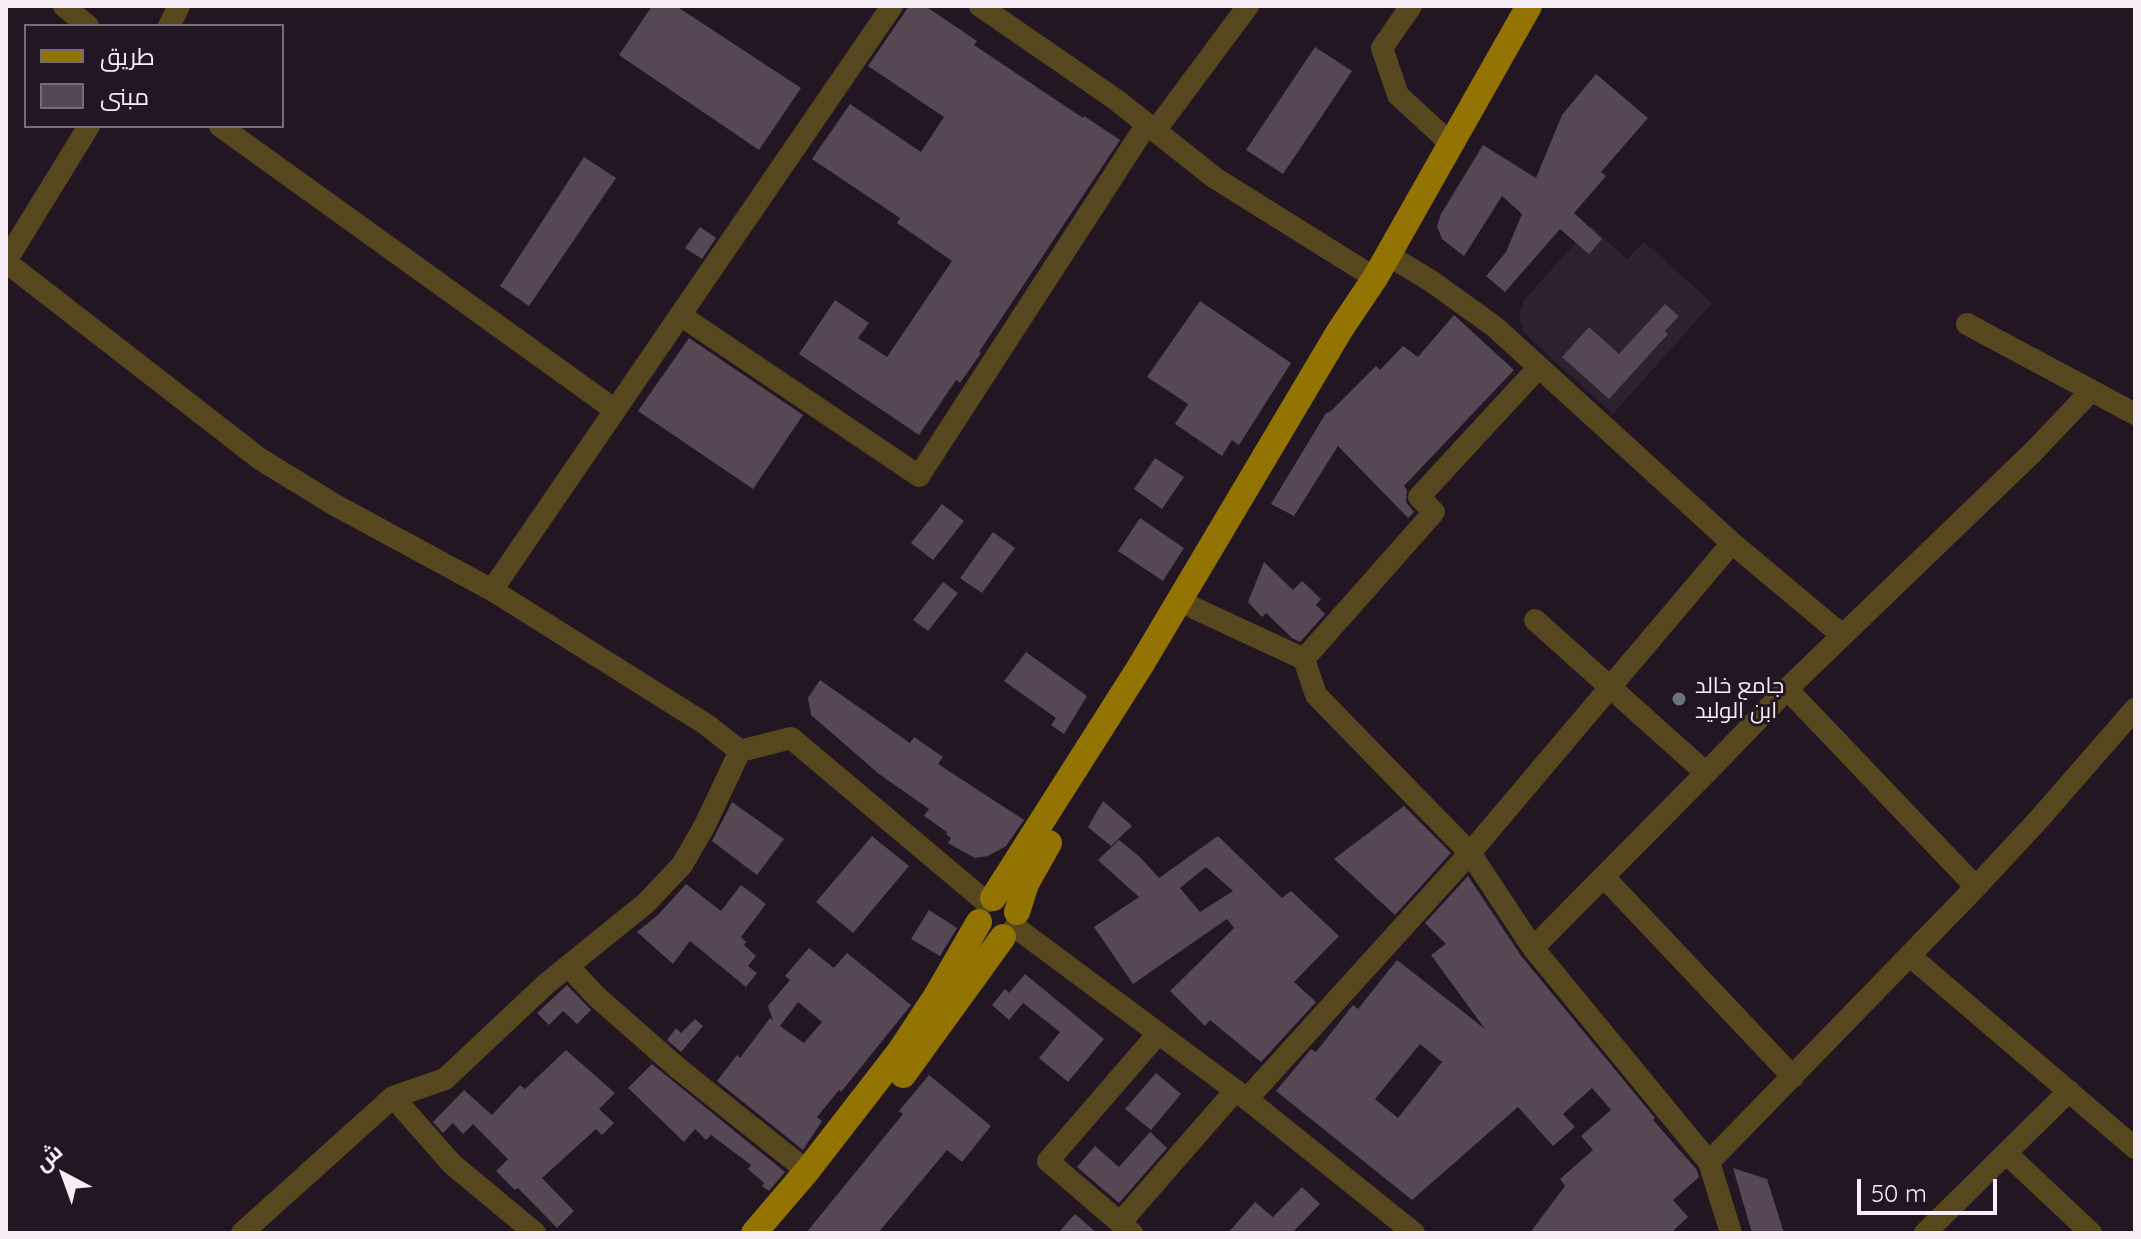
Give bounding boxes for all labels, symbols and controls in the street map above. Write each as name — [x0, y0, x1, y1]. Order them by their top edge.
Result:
legend — [24, 24, 284, 128]
text: طريق — [100, 41, 155, 71]
text: مبنى — [100, 81, 149, 111]
place label: جامع خالد ابن الوليد — [1695, 673, 1784, 724]
marker: جامع خالد ابن الوليد — [1670, 690, 1688, 708]
north arrow — [24, 1135, 104, 1215]
text: ش — [28, 1137, 68, 1177]
scale bar — [1861, 1163, 2001, 1213]
text: 50 m — [1871, 1178, 1927, 1208]

